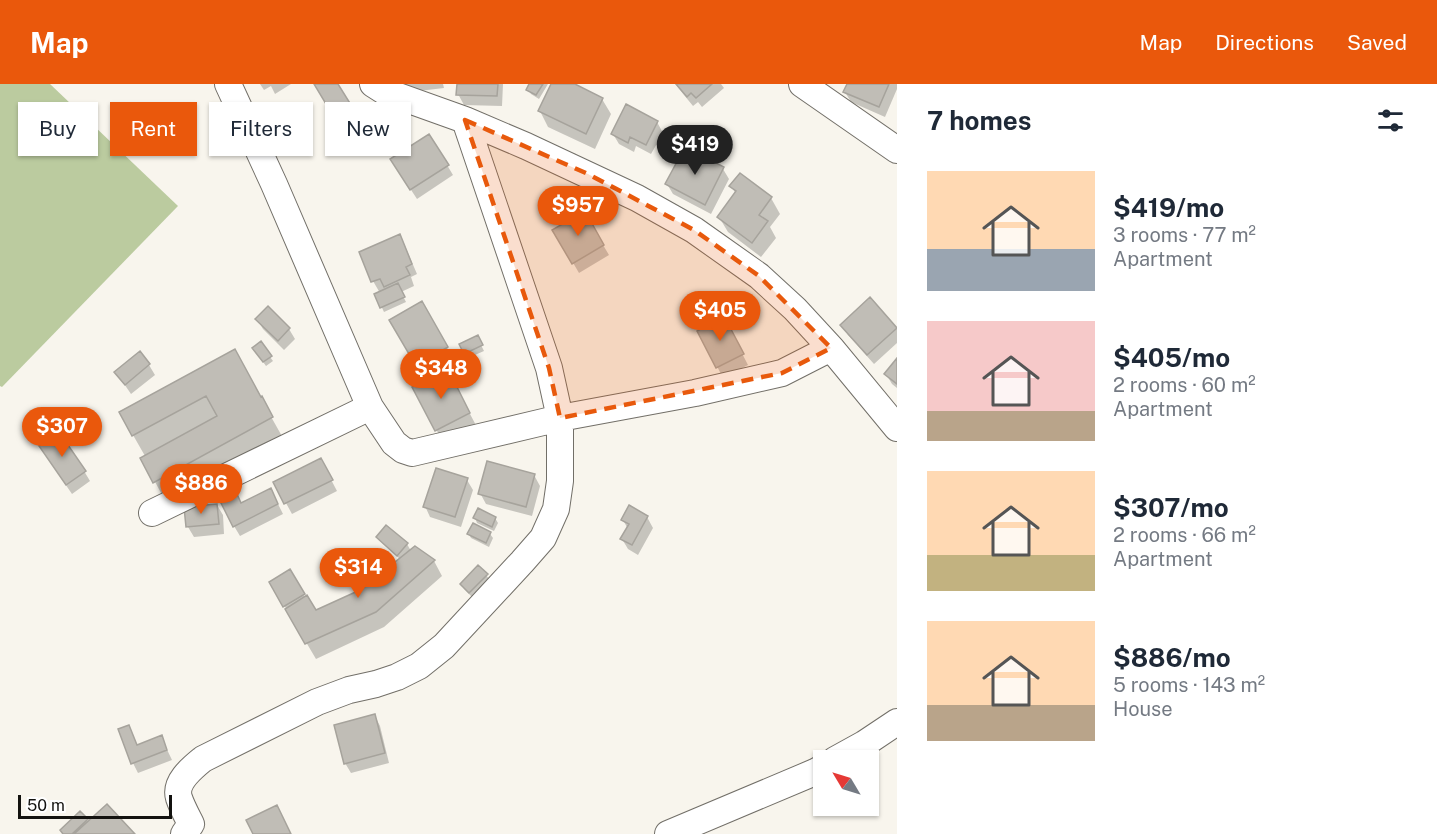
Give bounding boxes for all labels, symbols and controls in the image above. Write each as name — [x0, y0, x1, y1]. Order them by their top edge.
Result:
text: Map — [30, 26, 89, 59]
text: Map — [1140, 30, 1182, 55]
text: Directions — [1215, 30, 1314, 55]
text: Saved — [1347, 30, 1407, 55]
chip: Buy — [18, 102, 98, 156]
chip: Rent — [110, 102, 197, 156]
chip: Filters — [209, 102, 313, 156]
chip: New — [325, 102, 411, 156]
icon: filters — [1374, 104, 1407, 137]
text: 7 homes — [927, 105, 1031, 136]
pin: $419 — [659, 125, 731, 176]
text: $419 — [671, 132, 719, 156]
pin: $957 — [542, 186, 614, 237]
text: $419/mo — [1113, 192, 1224, 223]
text: $957 — [552, 193, 604, 217]
icon: home — [975, 195, 1047, 267]
text: 3 rooms · 77 m² — [1113, 223, 1256, 247]
text: Apartment — [1113, 247, 1213, 271]
pin: $405 — [684, 291, 756, 342]
text: $405 — [693, 298, 747, 322]
text: $405/mo — [1113, 342, 1230, 373]
icon: home — [975, 345, 1047, 417]
pin: $348 — [405, 349, 477, 400]
text: $348 — [414, 356, 468, 380]
text: 2 rooms · 60 m² — [1113, 373, 1256, 397]
text: Apartment — [1113, 397, 1213, 421]
pin: $307 — [26, 407, 98, 458]
text: $307 — [36, 414, 88, 438]
pin: $886 — [165, 464, 237, 515]
text: $886 — [174, 471, 228, 495]
text: $307/mo — [1113, 492, 1229, 523]
icon: home — [975, 495, 1047, 567]
text: 2 rooms · 66 m² — [1113, 523, 1256, 547]
text: Apartment — [1113, 547, 1213, 571]
pin: $314 — [322, 548, 394, 599]
text: $314 — [334, 555, 382, 579]
text: $886/mo — [1113, 642, 1231, 673]
icon: home — [975, 645, 1047, 717]
text: 5 rooms · 143 m² — [1113, 673, 1265, 697]
text: House — [1113, 697, 1173, 721]
north arrow — [813, 750, 879, 816]
map controls — [813, 750, 879, 816]
scale bar — [18, 792, 172, 820]
text: 50 m — [27, 796, 65, 815]

